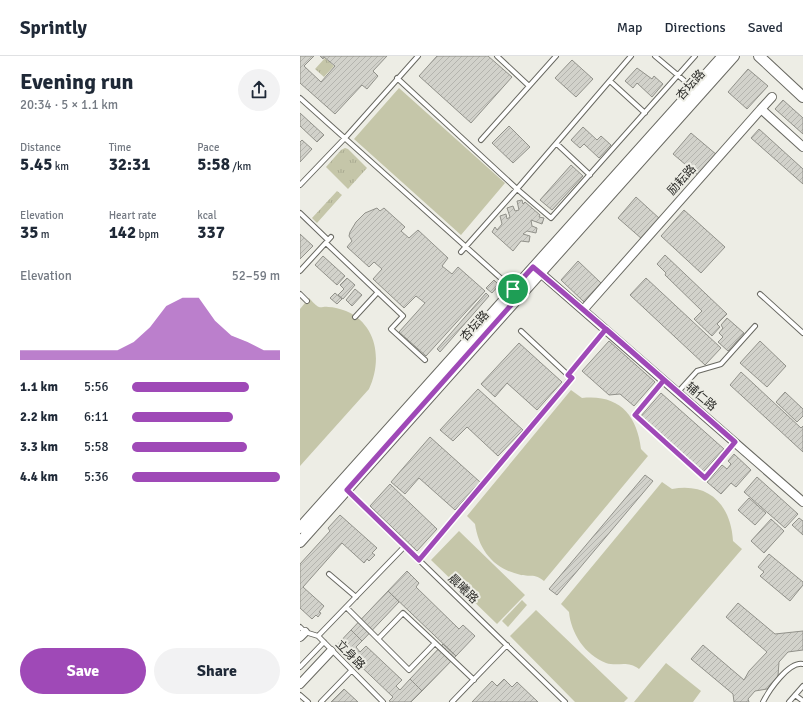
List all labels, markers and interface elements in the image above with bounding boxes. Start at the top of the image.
text: Sprintly [20,16,87,40]
text: Map [617,19,643,36]
text: Directions [665,19,726,36]
text: Saved [748,19,783,36]
street label: 杏坛路 [673,67,709,103]
text: Evening run [20,68,134,95]
button: share [238,69,280,111]
text: 20:34 · 5 × 1.1 km [20,97,118,113]
text: Distance [20,141,61,154]
text: Time [109,141,131,154]
text: Pace [197,141,220,154]
text: 5.45 [20,154,52,175]
text: 32:31 [109,154,150,175]
text: 5:58 [197,154,230,175]
text: km [52,160,69,173]
text: /km [230,160,251,173]
street label: 励耘路 [664,162,700,198]
text: Elevation [20,209,64,222]
text: Heart rate [109,209,156,222]
text: kcal [197,209,217,222]
text: 35 [20,222,38,243]
text: 142 [109,222,136,243]
text: 337 [197,222,225,243]
text: m [38,228,50,241]
text: bpm [136,228,159,241]
text: Elevation [20,268,72,284]
text: 52–59 m [232,268,280,284]
pin [496,272,530,306]
icon: arrive [502,278,524,300]
street label: 杏坛路 [457,308,493,344]
text: 1.1 km [20,379,58,395]
text: 5:56 [84,379,109,395]
street label: 辅仁路 [682,380,720,414]
text: 2.2 km [20,409,58,425]
text: 6:11 [84,409,109,425]
text: 3.3 km [20,439,58,455]
text: 5:58 [84,439,109,455]
text: 4.4 km [20,469,58,485]
text: 5:36 [84,469,109,485]
street label: 晨曦路 [445,571,481,607]
street label: 立身路 [332,637,368,673]
button: Save [20,648,146,694]
button: Share [154,648,280,694]

